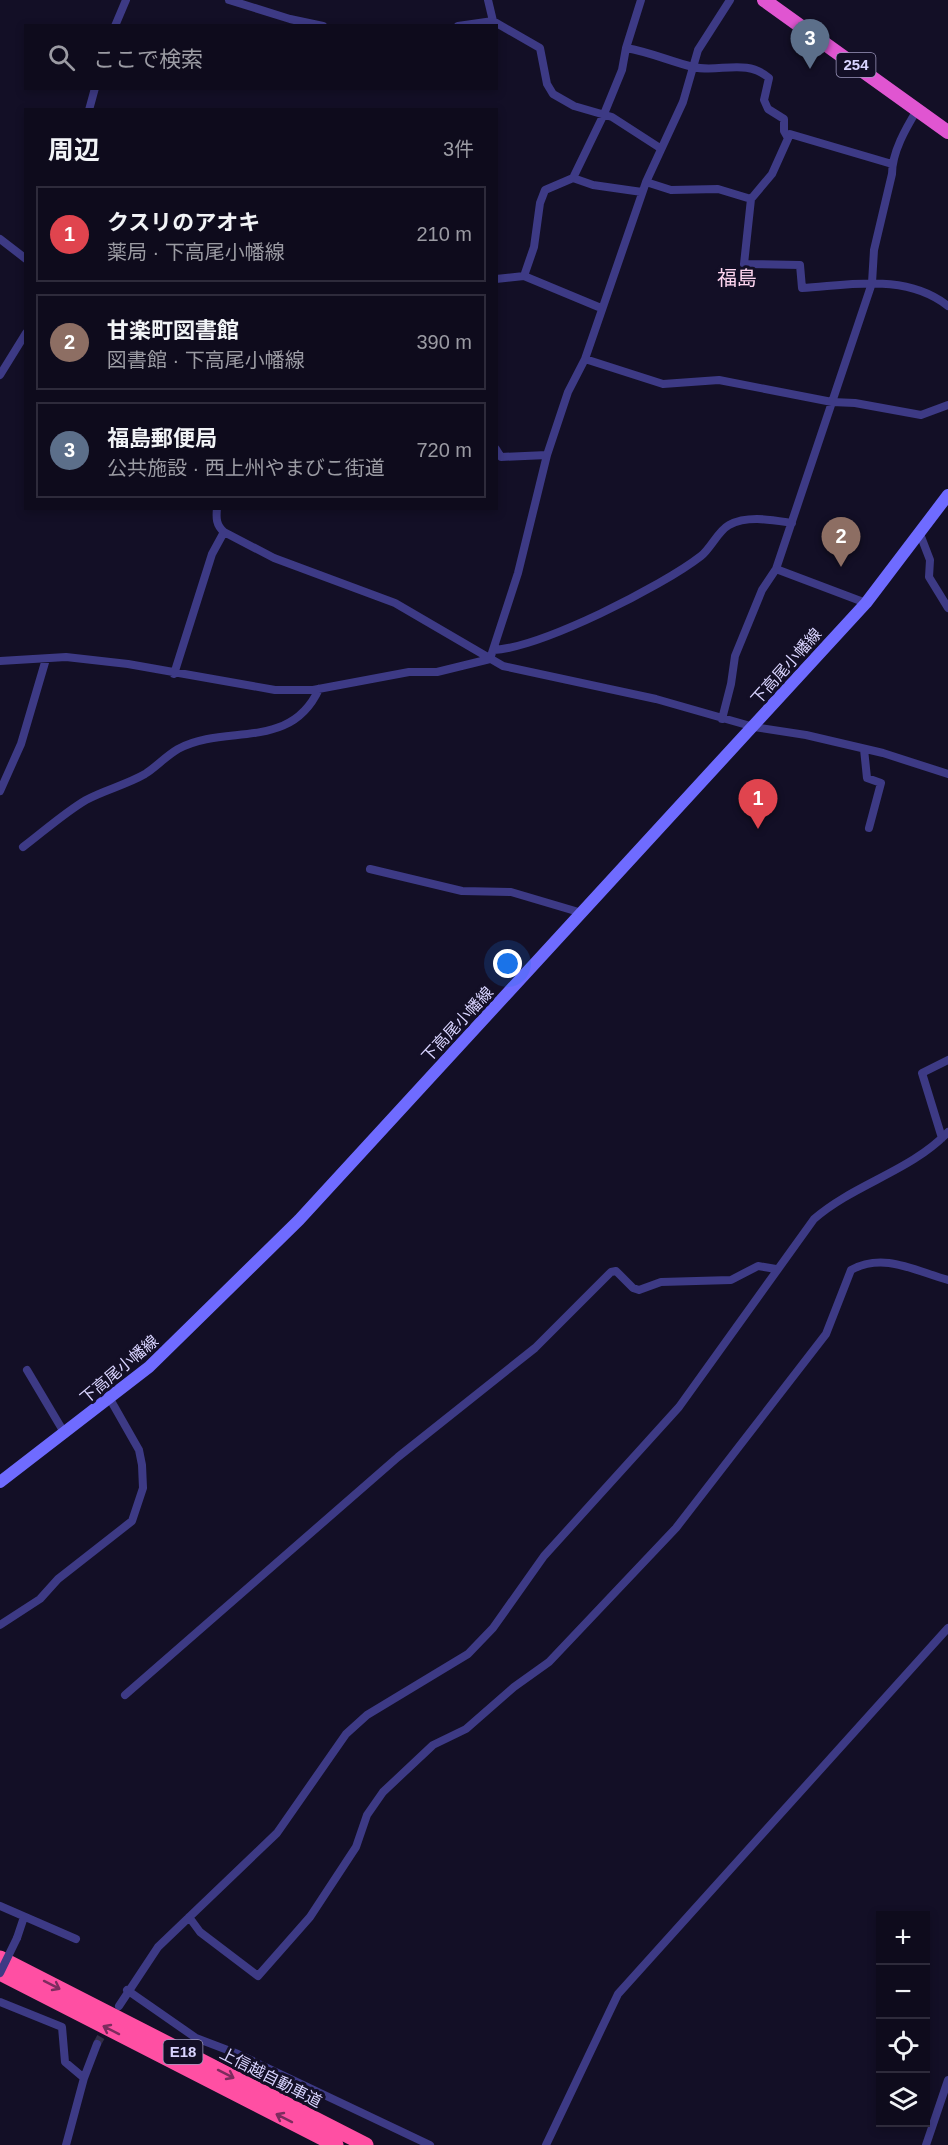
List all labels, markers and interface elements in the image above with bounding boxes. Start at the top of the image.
pin: 3 [790,20,830,69]
search box [24,24,498,90]
icon: search [45,41,78,74]
text: ここで検索 [93,47,203,72]
road number: 254 [836,53,876,77]
text: 周辺 [48,135,100,165]
text: 3件 [443,138,474,160]
text: クスリのアオキ [107,210,260,235]
text: 1 [64,223,75,245]
text: 210 m [416,223,472,245]
text: 薬局 · 下高尾小幡線 [107,241,285,263]
district label: 福島 [717,267,757,289]
text: 甘楽町図書館 [107,318,239,343]
text: 2 [64,331,75,353]
text: 390 m [416,331,472,353]
text: 図書館 · 下高尾小幡線 [107,349,305,371]
text: 福島郵便局 [107,426,217,451]
text: 3 [64,439,75,461]
text: 720 m [416,439,472,461]
text: 公共施設 · 西上州やまびこ街道 [107,457,385,479]
pin: 2 [822,518,860,567]
street label: 下高尾小幡線 [748,625,825,708]
pin: 1 [738,780,777,829]
your location [493,949,522,978]
street label: 下高尾小幡線 [418,983,496,1065]
street label: 下高尾小幡線 [77,1332,162,1407]
map controls [876,1911,930,2127]
button: + [876,1911,930,1965]
button: − [876,1965,930,2019]
one-way arrow [42,1980,60,1991]
button: locate [876,2019,930,2073]
one-way arrow [102,2024,120,2035]
road number: E18 [164,2040,202,2064]
street label: 上信越自動車道 [217,2044,325,2110]
one-way arrow [216,2068,234,2080]
button: layers [876,2073,930,2127]
one-way arrow [276,2112,294,2124]

